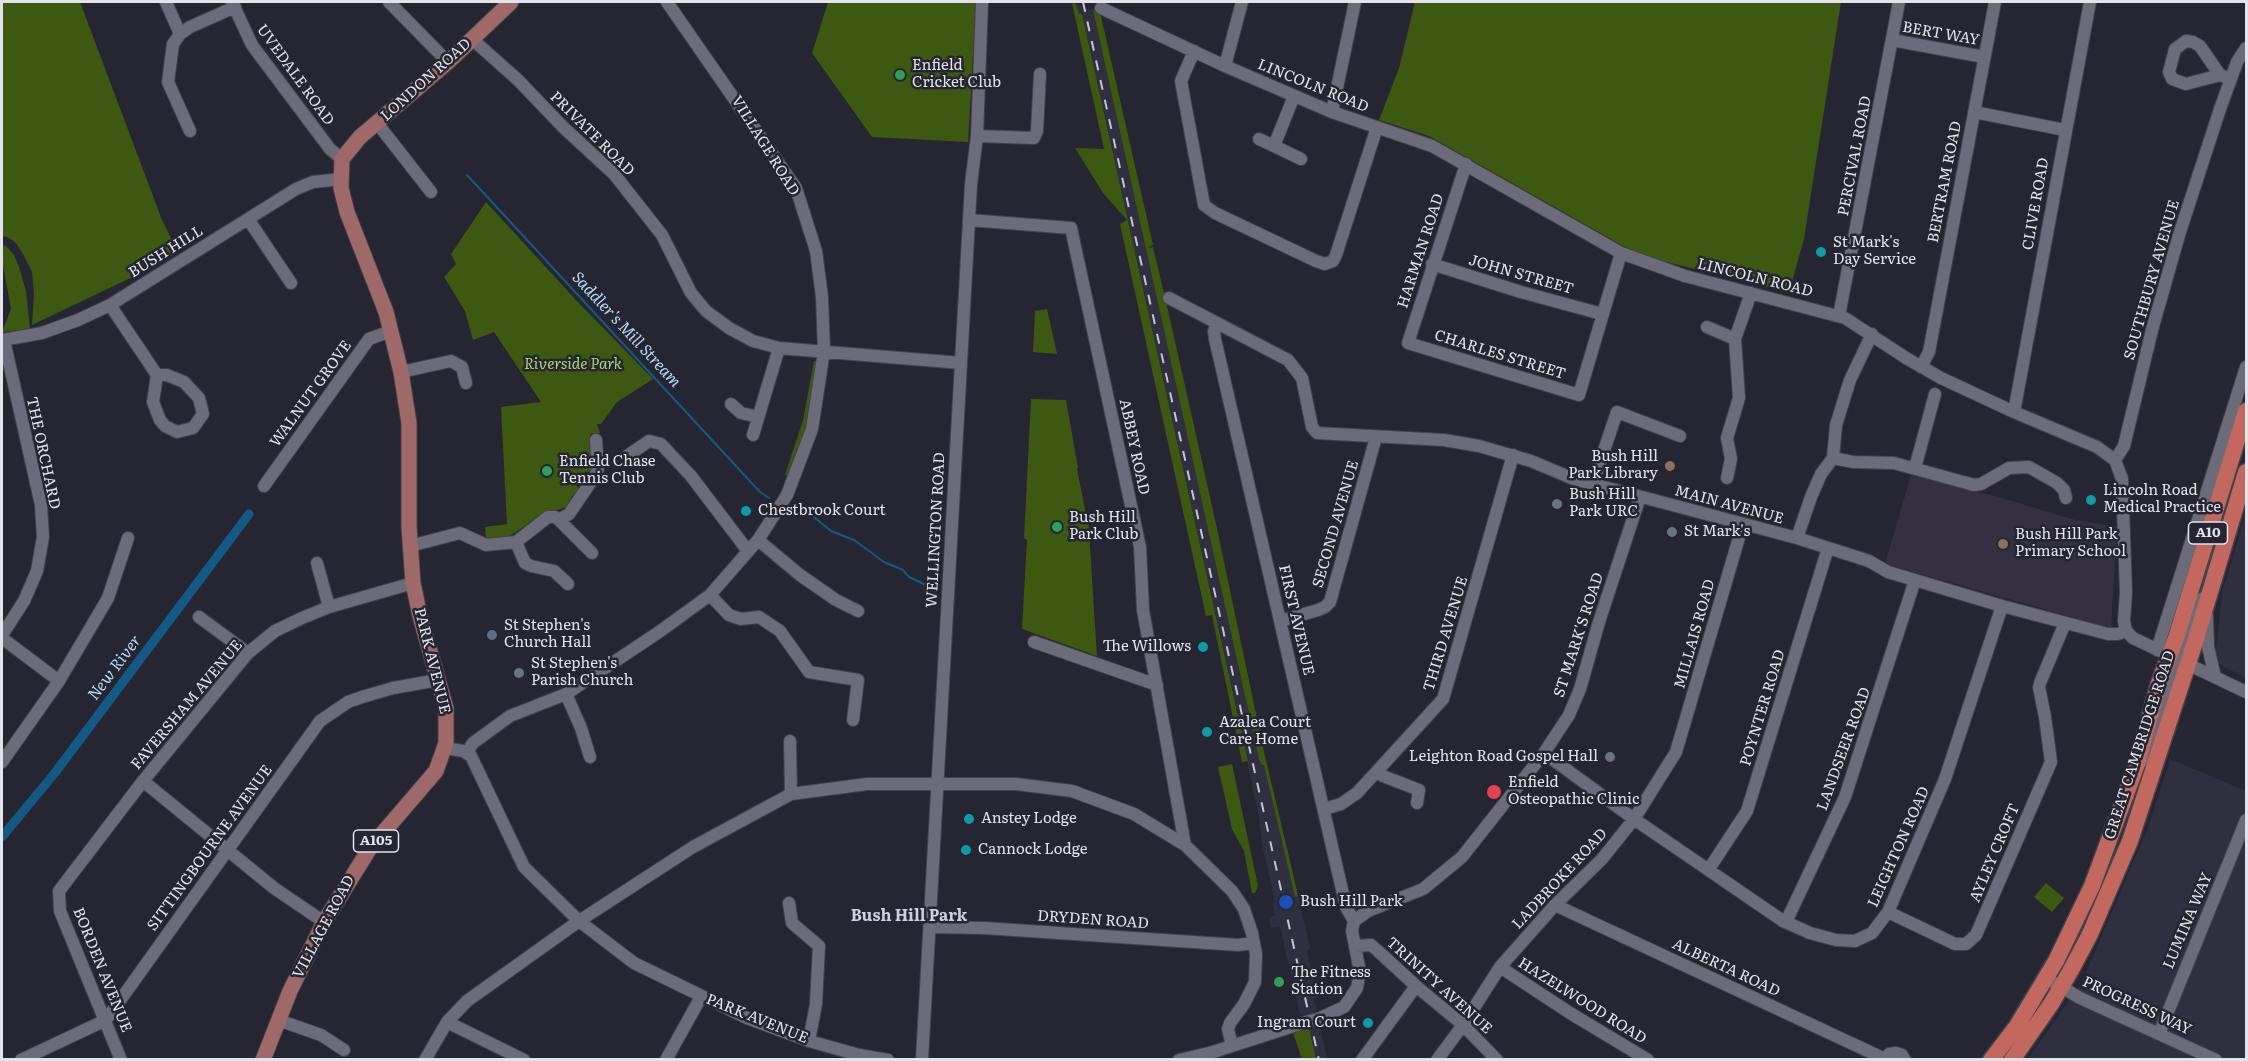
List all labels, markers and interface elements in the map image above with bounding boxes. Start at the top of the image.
street label: BERT WAY [1901,18,1981,50]
street label: UVEDALE ROAD [252,21,338,129]
street label: LONDON ROAD [377,35,475,125]
street label: LINCOLN ROAD [1255,55,1371,117]
place label: Enfield Cricket Club [912,57,1001,92]
marker: Enfield Cricket Club [893,68,907,82]
street label: PRIVATE ROAD [546,88,638,180]
street label: VILLAGE ROAD [727,93,803,199]
street label: PERCIVAL ROAD [1835,94,1875,218]
street label: BERTRAM ROAD [1924,120,1966,244]
street label: CLIVE ROAD [2019,156,2053,252]
street label: HARMAN ROAD [1394,191,1448,311]
street label: SOUTHBURY AVENUE [2121,198,2183,362]
street label: BUSH HILL [126,222,206,282]
place label: St Mark's Day Service [1833,234,1916,269]
marker: St Mark's Day Service [1814,245,1828,259]
street label: JOHN STREET [1467,251,1575,299]
street label: LINCOLN ROAD [1695,255,1815,301]
water label: Saddler's Mill Stream [568,268,684,392]
street label: CHARLES STREET [1432,326,1568,384]
street label: WALNUT GROVE [266,337,356,451]
park label: Riverside Park [524,356,622,374]
street label: THE ORCHARD [22,395,64,511]
street label: ABBEY ROAD [1115,398,1153,496]
place label: Bush Hill Park Library [1568,448,1658,483]
street label: WELLINGTON ROAD [923,452,949,608]
place label: Enfield Chase Tennis Club [559,453,655,488]
street label: SECOND AVENUE [1309,458,1363,590]
marker: Bush Hill Park Library [1663,459,1677,473]
marker: Enfield Chase Tennis Club [540,464,554,478]
street label: MAIN AVENUE [1673,482,1785,528]
place label: Lincoln Road Medical Practice [2103,482,2221,517]
place label: Bush Hill Park URC [1569,486,1638,521]
marker: Lincoln Road Medical Practice [2084,493,2098,507]
marker: Bush Hill Park URC [1550,497,1564,511]
place label: Chestbrook Court [758,502,886,520]
marker: Chestbrook Court [739,504,753,518]
place label: Bush Hill Park Club [1069,509,1138,544]
marker: Bush Hill Park Club [1050,520,1064,534]
road number: A10 [2188,522,2228,544]
place label: St Mark's [1684,523,1750,541]
marker: St Mark's [1665,525,1679,539]
place label: Bush Hill Park Primary School [2015,526,2126,561]
marker: Bush Hill Park Primary School [1996,537,2010,551]
street label: FIRST AVENUE [1275,563,1317,677]
street label: ST MARK'S ROAD [1550,570,1608,700]
street label: THIRD AVENUE [1420,574,1472,694]
street label: MILLAIS ROAD [1671,577,1719,691]
street label: PARK AVENUE [410,606,454,716]
place label: St Stephen's Church Hall [504,617,591,652]
marker: St Stephen's Church Hall [485,628,499,642]
water label: New River [84,632,146,704]
street label: FAVERSHAM AVENUE [128,637,246,773]
place label: The Willows [1103,638,1191,656]
marker: The Willows [1196,640,1210,654]
street label: POYNTER ROAD [1737,648,1789,768]
street label: GREAT CAMBRIDGE ROAD [2101,648,2179,842]
place label: St Stephen's Parish Church [531,655,633,690]
marker: St Stephen's Parish Church [512,666,526,680]
street label: LANDSEER ROAD [1813,685,1875,813]
place label: Azalea Court Care Home [1219,714,1311,749]
marker: Azalea Court Care Home [1200,725,1214,739]
place label: Leighton Road Gospel Hall [1409,748,1598,766]
marker: Leighton Road Gospel Hall [1603,750,1617,764]
street label: SITTINGBOURNE AVENUE [144,762,276,934]
place label: Enfield Osteopathic Clinic [1508,774,1640,809]
marker: Enfield Osteopathic Clinic [1485,783,1503,801]
street label: LEIGHTON ROAD [1864,784,1934,910]
street label: AYLEY CROFT [1966,801,2024,905]
place label: Anstey Lodge [981,810,1077,828]
marker: Anstey Lodge [962,812,976,826]
street label: LADBROKE ROAD [1509,825,1611,933]
road number: A105 [354,830,398,852]
place label: Cannock Lodge [978,841,1088,859]
marker: Cannock Lodge [959,843,973,857]
street label: LUMINA WAY [2160,870,2216,972]
street label: VILLAGE ROAD [289,872,359,982]
marker: Bush Hill Park [1277,893,1295,911]
place label: Bush Hill Park [1300,893,1403,911]
street label: BORDEN AVENUE [69,905,135,1035]
district label: Bush Hill Park [851,906,967,926]
street label: DRYDEN ROAD [1037,907,1149,933]
street label: TRINITY AVENUE [1383,934,1495,1038]
street label: ALBERTA ROAD [1669,935,1783,1001]
street label: HAZELWOOD ROAD [1514,954,1650,1048]
place label: The Fitness Station [1291,964,1371,999]
street label: PROGRESS WAY [2080,973,2194,1039]
marker: The Fitness Station [1272,975,1286,989]
street label: PARK AVENUE [703,990,811,1048]
place label: Ingram Court [1257,1014,1356,1032]
marker: Ingram Court [1361,1016,1375,1030]

